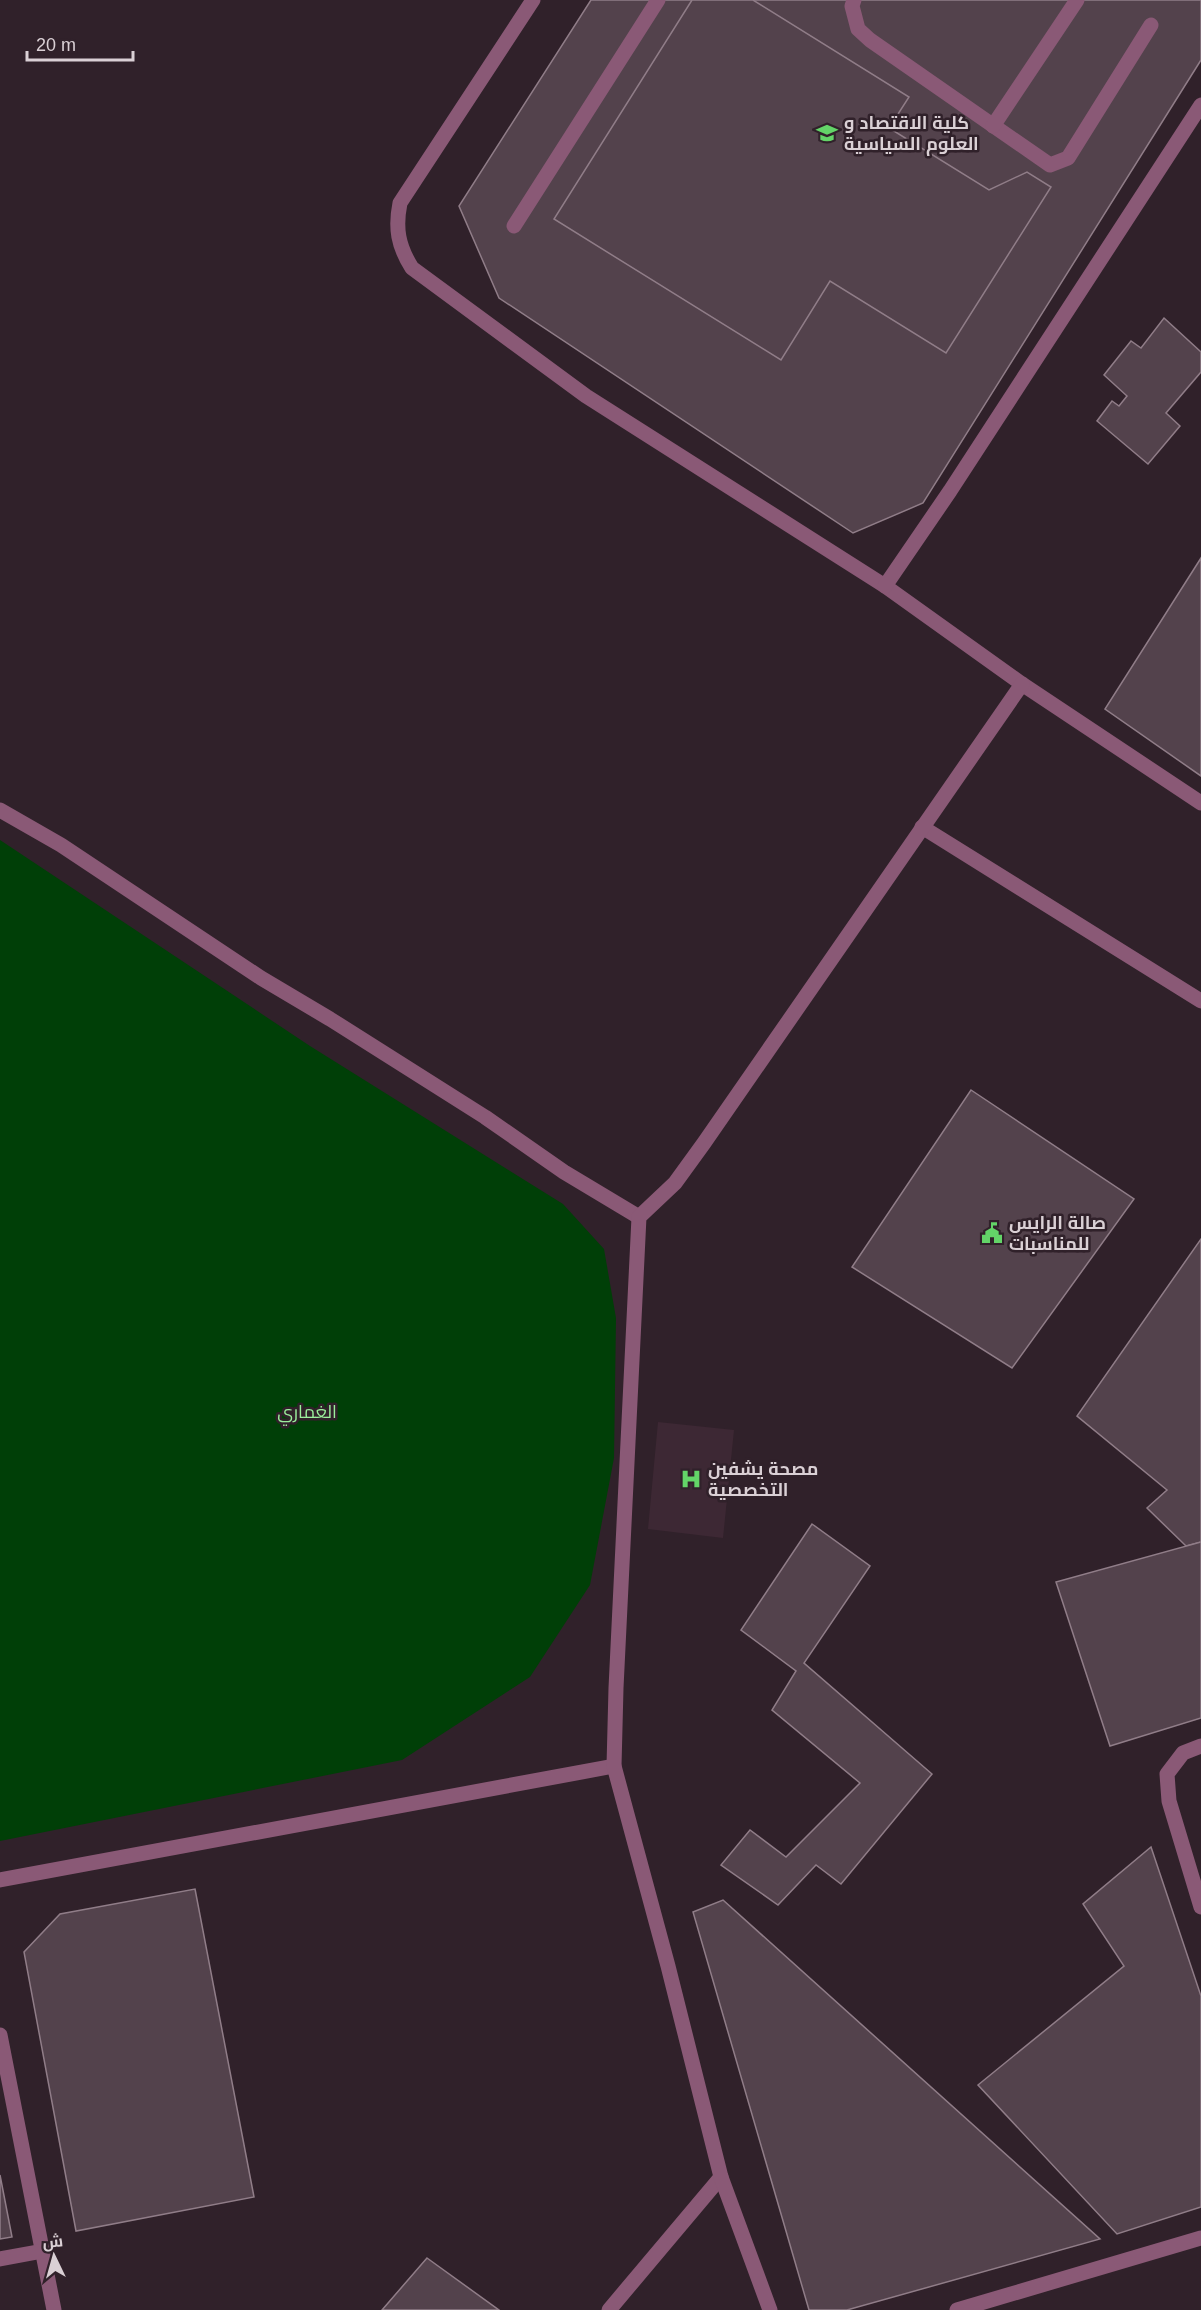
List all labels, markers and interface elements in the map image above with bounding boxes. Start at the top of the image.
scale bar [27,24,134,62]
text: 20 m [36,35,76,55]
place label: كلية الاقتصاد و العلوم السياسية [844,113,979,156]
school or university icon: كلية الاقتصاد و العلوم السياسية [815,121,839,145]
place label: صالة الرايس للمناسبات [1009,1213,1106,1254]
public building icon: صالة الرايس للمناسبات [980,1221,1004,1245]
park label: الغماري [277,1402,337,1426]
place label: مصحة يشفين التخصصية [708,1459,818,1500]
hospital icon: مصحة يشفين التخصصية [679,1467,703,1491]
north arrow [24,2226,84,2286]
text: ش [42,2232,64,2252]

